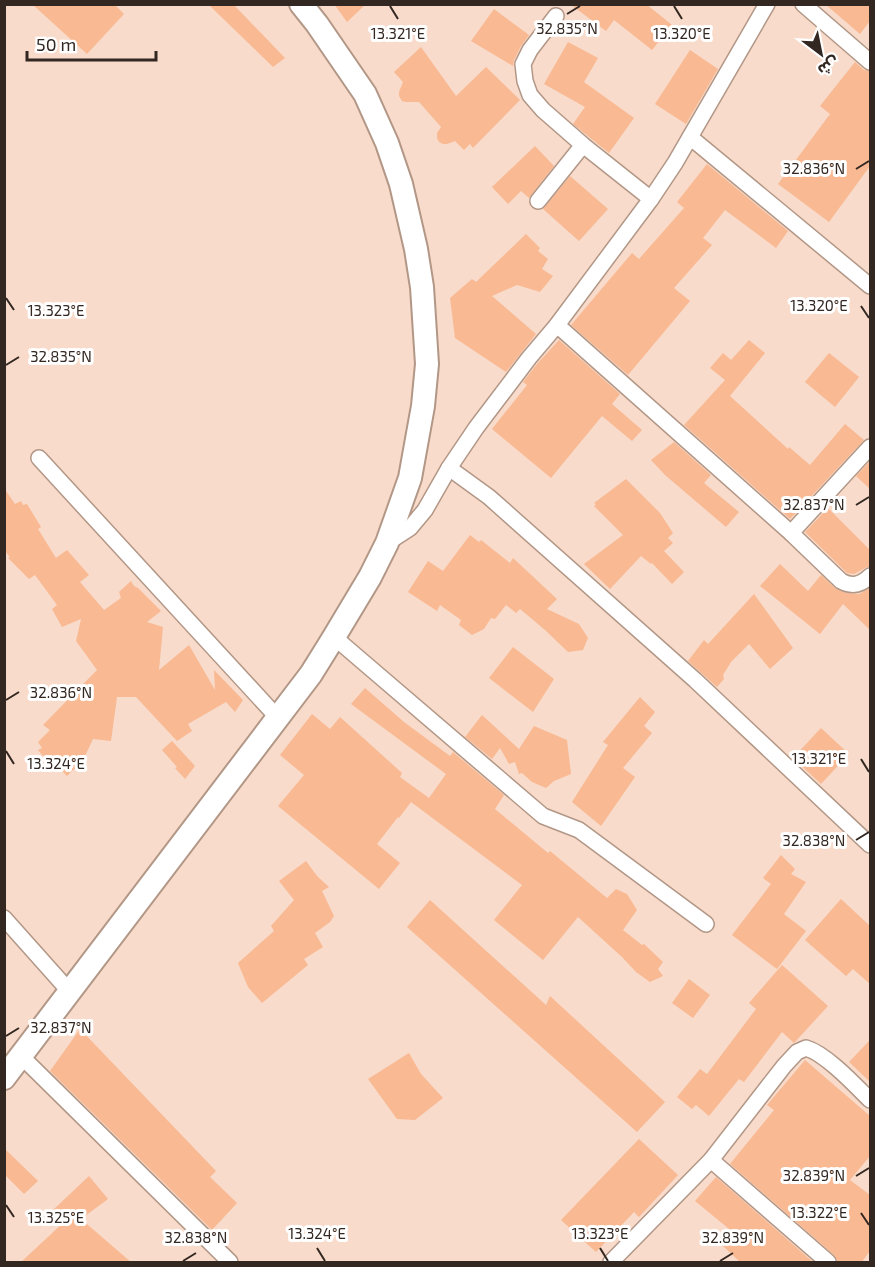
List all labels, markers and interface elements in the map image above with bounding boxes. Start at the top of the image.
text: 32.835°N [536,19,598,37]
scale bar [27,24,156,62]
text: 13.321°E [371,24,425,42]
text: 13.320°E [653,24,711,42]
north arrow [791,24,851,84]
text: 50 m [36,33,76,55]
text: ش [814,52,844,81]
text: 32.836°N [783,159,845,177]
text: 13.320°E [790,296,848,314]
text: 13.323°E [28,301,84,319]
text: 32.835°N [30,347,92,365]
text: 32.837°N [783,495,845,513]
text: 32.836°N [30,683,92,701]
text: 13.321°E [792,749,846,767]
text: 13.324°E [27,754,85,772]
text: 32.838°N [783,831,845,849]
text: 32.837°N [30,1018,92,1036]
text: 32.839°N [783,1166,845,1184]
text: 13.322°E [791,1203,847,1221]
text: 13.325°E [28,1208,84,1226]
text: 13.324°E [288,1224,346,1242]
text: 13.323°E [572,1224,628,1242]
text: 32.838°N [165,1228,227,1246]
text: 32.839°N [702,1228,764,1246]

